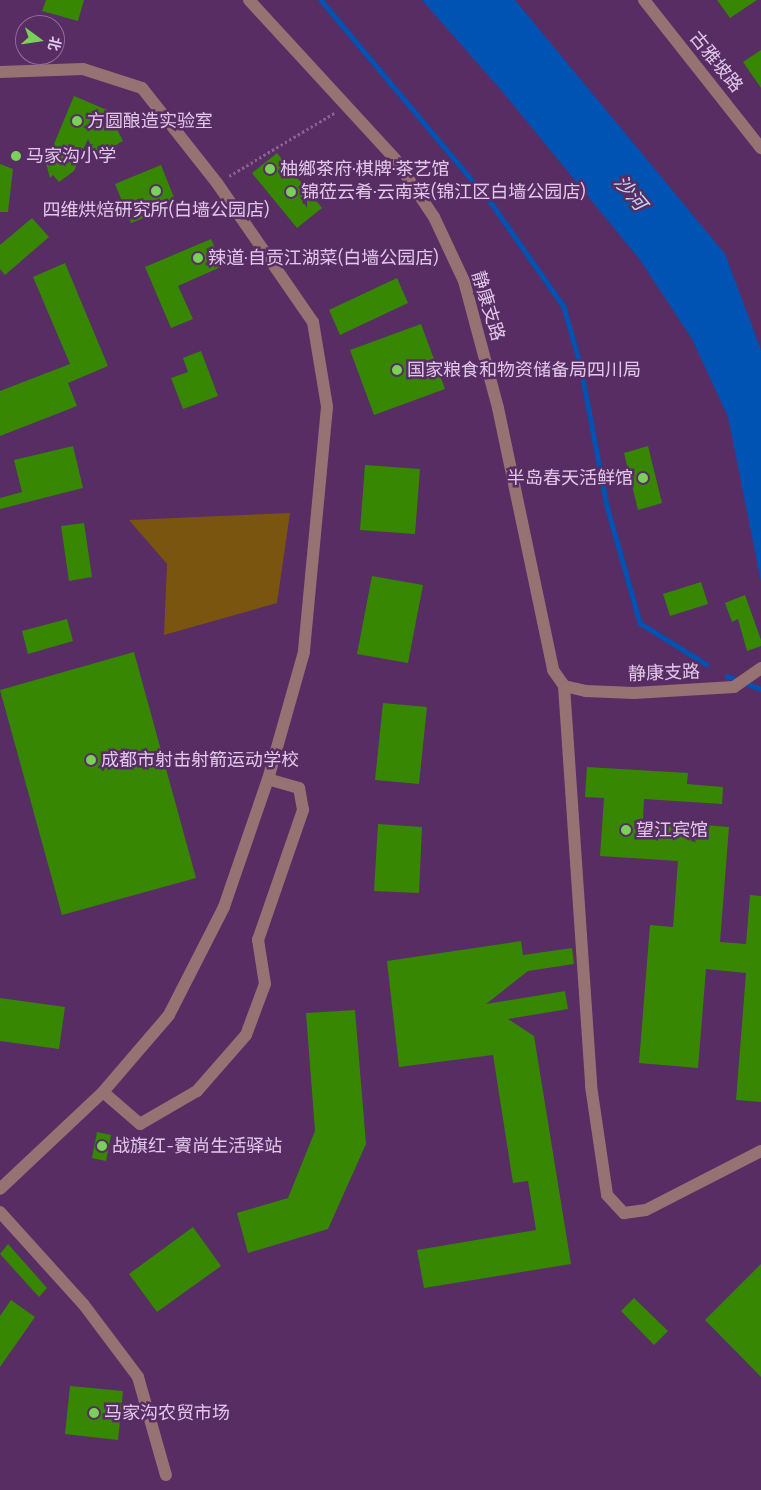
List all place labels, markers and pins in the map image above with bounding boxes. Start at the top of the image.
place label: 方圆酿造实验室 [87,110,213,132]
marker: 方圆酿造实验室 [71,115,83,127]
place label: 马家沟小学 [26,145,116,167]
marker: 马家沟小学 [10,150,22,162]
place label: 柚鄉茶府·棋牌·茶艺馆 [280,158,450,180]
marker: 柚鄉茶府·棋牌·茶艺馆 [264,163,276,175]
place label: 锦莅云肴·云南菜(锦江区白墙公园店) [301,181,586,203]
marker: 四维烘焙研究所(白墙公园店) [150,185,162,197]
marker: 锦莅云肴·云南菜(锦江区白墙公园店) [285,186,297,198]
place label: 四维烘焙研究所(白墙公园店) [42,199,270,221]
place label: 辣道·自贡江湖菜(白墙公园店) [208,247,439,269]
marker: 辣道·自贡江湖菜(白墙公园店) [192,252,204,264]
place label: 国家粮食和物资储备局四川局 [407,359,641,381]
marker: 国家粮食和物资储备局四川局 [391,364,403,376]
place label: 半岛春天活鲜馆 [507,467,633,489]
marker: 半岛春天活鲜馆 [637,472,649,484]
place label: 成都市射击射箭运动学校 [101,749,299,771]
marker: 成都市射击射箭运动学校 [85,754,97,766]
place label: 望江宾馆 [636,819,708,841]
marker: 望江宾馆 [620,824,632,836]
place label: 战旗红-賨尚生活驿站 [112,1135,282,1157]
marker: 战旗红-賨尚生活驿站 [96,1140,108,1152]
place label: 马家沟农贸市场 [104,1402,230,1424]
marker: 马家沟农贸市场 [88,1407,100,1419]

